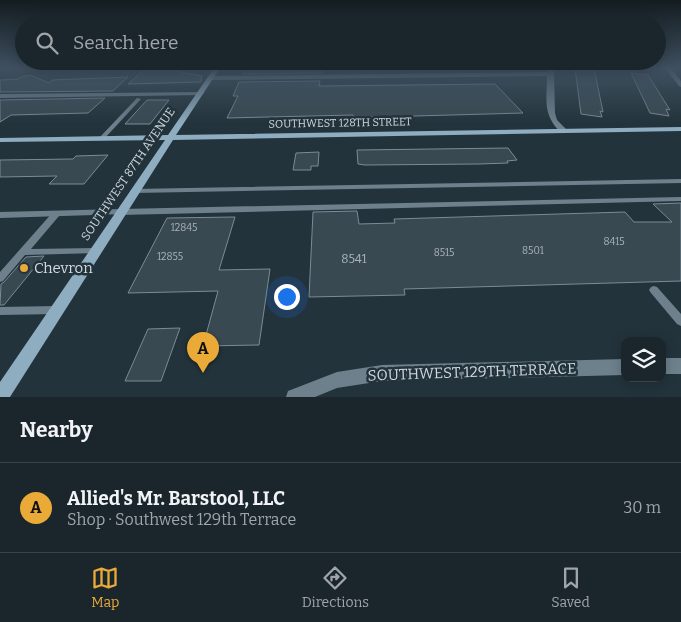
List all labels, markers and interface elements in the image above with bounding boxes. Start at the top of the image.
search box [15,15,666,70]
icon: search [33,29,61,57]
text: Search here [73,31,178,54]
street label: SOUTHWEST 87TH AVENUE [78,105,178,243]
street label: SOUTHWEST 128TH STREET [268,115,412,131]
house number: 12845 [171,222,197,234]
house number: 8415 [603,236,625,248]
house number: 8501 [522,245,544,257]
house number: 8515 [434,247,454,259]
house number: 12855 [157,251,183,263]
house number: 8541 [341,252,367,266]
place label: Chevron [34,259,93,277]
marker: Chevron [18,262,30,274]
your location [274,284,300,310]
pin: A [187,332,219,373]
map controls [621,337,666,382]
button: layers [621,337,666,382]
street label: SOUTHWEST 129TH TERRACE [367,359,577,385]
text: Nearby [20,417,93,443]
text: Allied's Mr. Barstool, LLC [67,487,285,510]
text: A [30,498,42,517]
text: 30 m [623,498,661,517]
text: Shop · Southwest 129th Terrace [67,510,296,529]
tab: Map [91,564,119,611]
tab: Directions [302,564,369,611]
tab: Saved [551,564,590,611]

